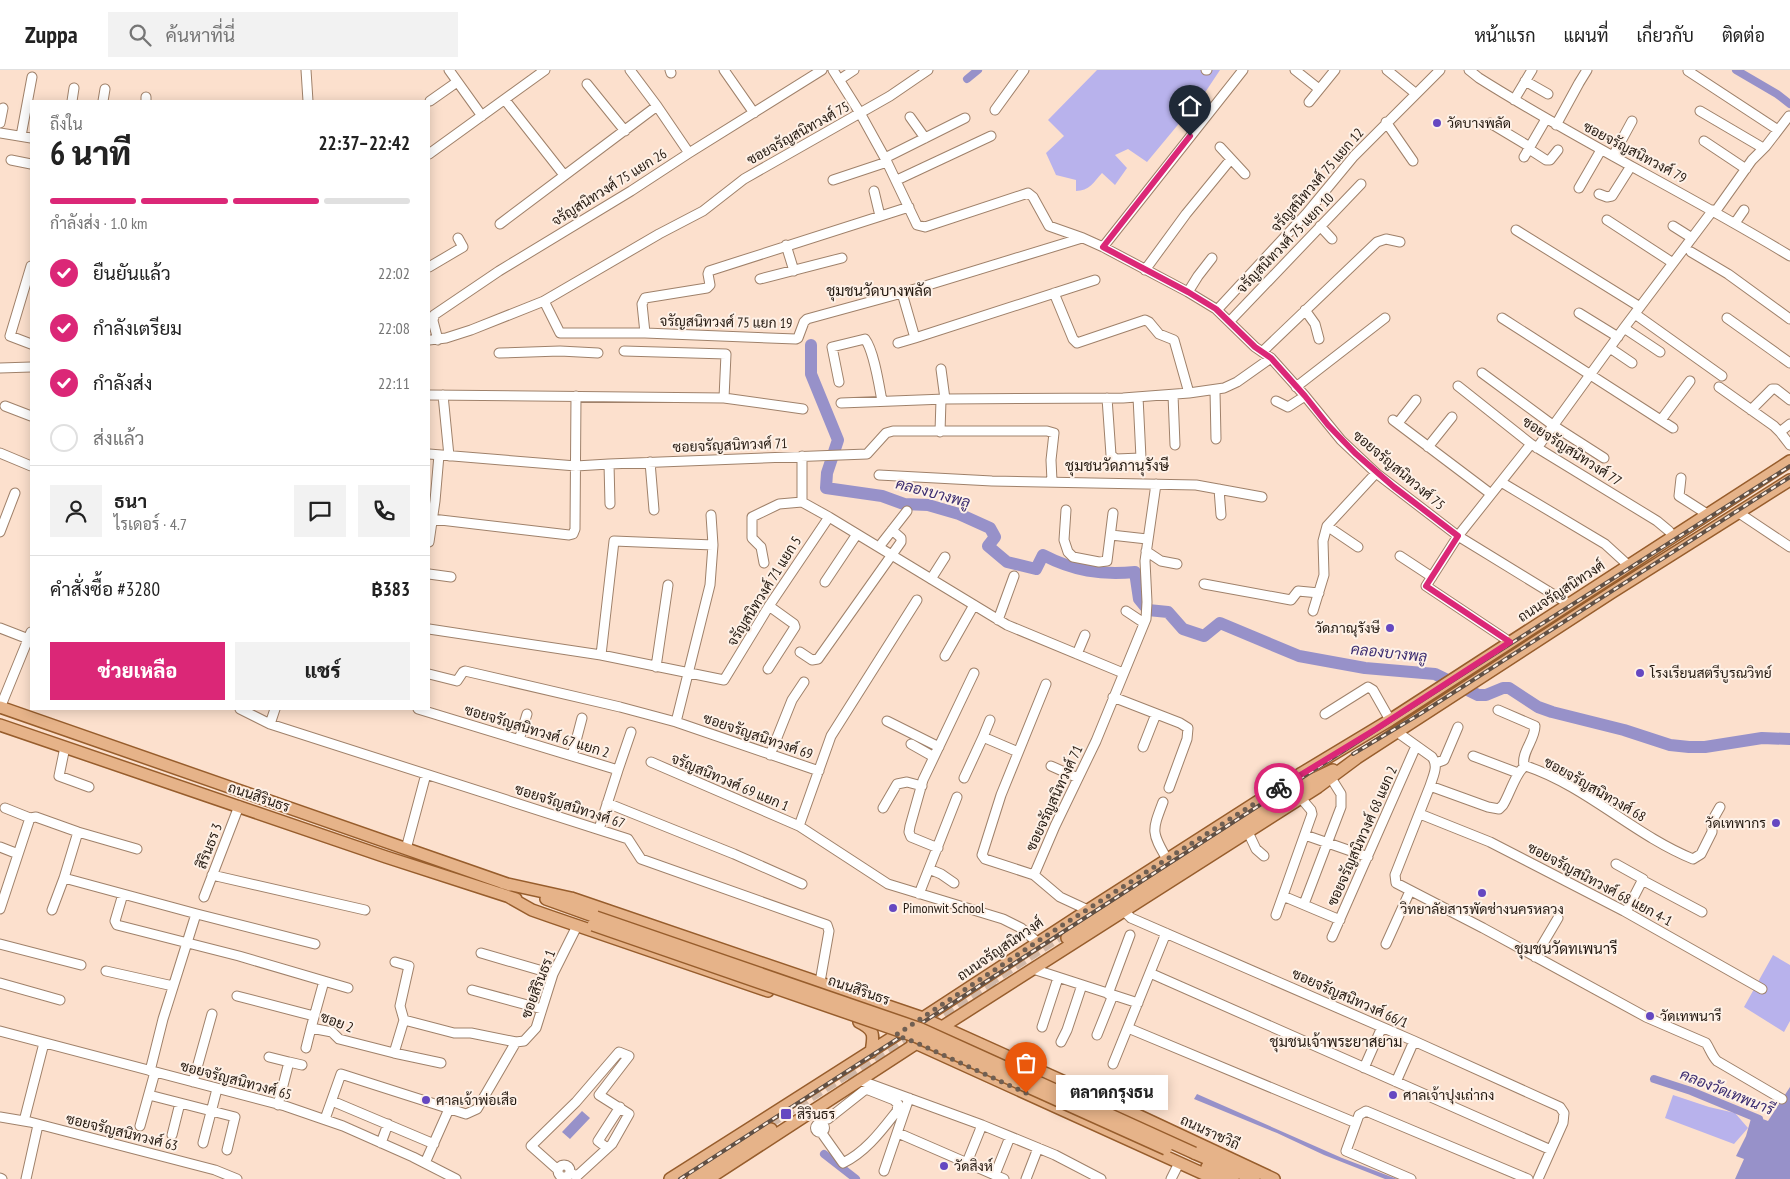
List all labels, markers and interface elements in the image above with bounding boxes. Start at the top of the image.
search box [108,12,458,57]
text: Zuppa [25,19,78,50]
icon: search [126,21,154,49]
text: ค้นหาที่นี่ [166,23,235,47]
text: หน้าแรก [1474,24,1536,47]
text: แผนที่ [1564,24,1608,47]
text: เกี่ยวกับ [1636,24,1694,47]
text: ติดต่อ [1722,24,1765,47]
pin [1169,85,1211,136]
icon: home [1176,92,1204,120]
street label: ซอยจรัญสนิทวงศ์ 75 [743,97,853,169]
text: ถึงใน [50,114,83,134]
place label: วัดบางพลัด [1447,114,1511,132]
marker: วัดบางพลัด [1431,117,1443,129]
street label: ซอยจรัญสนิทวงศ์ 79 [1580,117,1690,187]
street label: จรัญสนิทวงศ์ 75 แยก 12 [1267,124,1367,236]
text: 22:37–22:42 [318,131,410,155]
text: 6 นาที [50,132,131,174]
street label: จรัญสนิทวงศ์ 75 แยก 26 [548,144,670,230]
street label: จรัญสนิทวงศ์ 75 แยก 10 [1232,189,1338,297]
text: กำลังส่ง · 1.0 km [50,213,148,233]
icon: check [50,259,78,287]
text: ยืนยันแล้ว [93,261,171,285]
text: 22:02 [378,263,410,283]
district label: ชุมชนวัดบางพลัด [826,281,932,302]
street label: จรัญสนิทวงศ์ 75 แยก 19 [660,312,792,332]
icon: check [50,314,78,342]
text: กำลังเตรียม [93,316,182,340]
text: 22:08 [378,318,410,338]
icon: check [50,369,78,397]
text: กำลังส่ง [93,371,152,395]
text: 22:11 [378,373,410,393]
street label: ซอยจรัญสนิทวงศ์ 77 [1519,412,1625,490]
text: ส่งแล้ว [93,426,144,450]
street label: ซอยจรัญสนิทวงศ์ 75 [1349,426,1449,514]
street label: ซอยจรัญสนิทวงศ์ 71 [672,434,788,456]
district label: ชุมชนวัดภานุรังษี [1065,456,1170,477]
water label: คลองบางพลู [893,473,973,513]
button: person [50,485,102,537]
button: chat [294,485,346,537]
button: phone [358,485,410,537]
text: ธนา [114,489,147,513]
text: ไรเดอร์ · 4.7 [114,514,187,534]
street label: จรัญสนิทวงศ์ 71 แยก 5 [723,533,805,649]
street label: ถนนจรัญสนิทวงศ์ [1514,556,1608,626]
text: คำสั่งซื้อ #3280 [50,577,160,601]
text: ฿383 [371,577,410,601]
place label: วัดภาณุรังษี [1315,619,1381,638]
marker: วัดภาณุรังษี [1384,622,1396,634]
water label: คลองบางพลู [1350,639,1428,667]
button: ช่วยเหลือ [50,642,225,700]
button: แชร์ [235,642,410,700]
place label: โรงเรียนสตรีบูรณวิทย์ [1649,664,1772,683]
marker: โรงเรียนสตรีบูรณวิทย์ [1634,667,1646,679]
street label: ซอยจรัญสนิทวงศ์ 67 แยก 2 [462,700,612,762]
street label: ซอยจรัญสนิทวงศ์ 69 [701,709,815,763]
street label: ซอยจรัญสนิทวงศ์ 71 [1022,742,1086,854]
street label: จรัญสนิทวงศ์ 69 แยก 1 [668,749,792,815]
street label: ซอยจรัญสนิทวงศ์ 68 [1541,753,1649,825]
courier [1254,763,1304,813]
street label: ซอยจรัญสนิทวงศ์ 68 แยก 2 [1323,763,1401,909]
icon: bike [1265,774,1293,802]
street label: ถนนสิรินธร [226,778,292,816]
street label: ซอยจรัญสนิทวงศ์ 67 [513,780,627,832]
place label: วัดเทพากร [1705,814,1766,832]
marker: วัดเทพากร [1770,817,1782,829]
street label: สิรินธร 3 [192,821,226,871]
street label: ซอยจรัญสนิทวงศ์ 68 แยก 4-1 [1524,838,1676,930]
marker: วิทยาลัยสารพัดช่างนครหลวง [1476,887,1488,899]
place label: Pimonwit School [903,899,985,917]
place label: วิทยาลัยสารพัดช่างนครหลวง [1399,900,1564,918]
marker: Pimonwit School [887,902,899,914]
street label: ถนนจรัญสนิทวงศ์ [953,913,1047,985]
district label: ชุมชนวัดทเพนารี [1515,939,1617,960]
street label: ซอยสิรินธร 1 [517,947,559,1021]
street label: ซอยจรัญสนิทวงศ์ 66/1 [1289,964,1411,1032]
street label: ถนนสิรินธร [826,971,892,1009]
street label: ซอย 2 [318,1007,356,1037]
place label: วัดเทพนารี [1660,1007,1722,1025]
marker: วัดเทพนารี [1644,1010,1656,1022]
district label: ชุมชนเจ้าพระยาสยาม [1270,1032,1402,1053]
pin [1005,1042,1047,1093]
icon: bag [1012,1049,1040,1077]
street label: ซอยจรัญสนิทวงศ์ 65 [178,1056,294,1104]
water label: คลองวัดเทพนารี [1678,1064,1778,1119]
callout: ตลาดกรุงธน [1056,1076,1168,1110]
text: ตลาดกรุงธน [1070,1082,1154,1102]
place label: ศาลเจ้าปุงเถ่ากง [1403,1086,1494,1105]
marker: ศาลเจ้าปุงเถ่ากง [1387,1089,1399,1101]
place label: ศาลเจ้าพ่อเสือ [436,1091,517,1109]
marker: ศาลเจ้าพ่อเสือ [420,1094,432,1106]
place label: สิรินธร [797,1105,835,1123]
marker: สิรินธร [779,1107,793,1121]
street label: ซอยจรัญสนิทวงศ์ 63 [64,1109,180,1155]
street label: ถนนราชวิถี [1177,1110,1243,1154]
place label: วัดสิงห์ [954,1157,993,1175]
marker: วัดสิงห์ [938,1160,950,1172]

